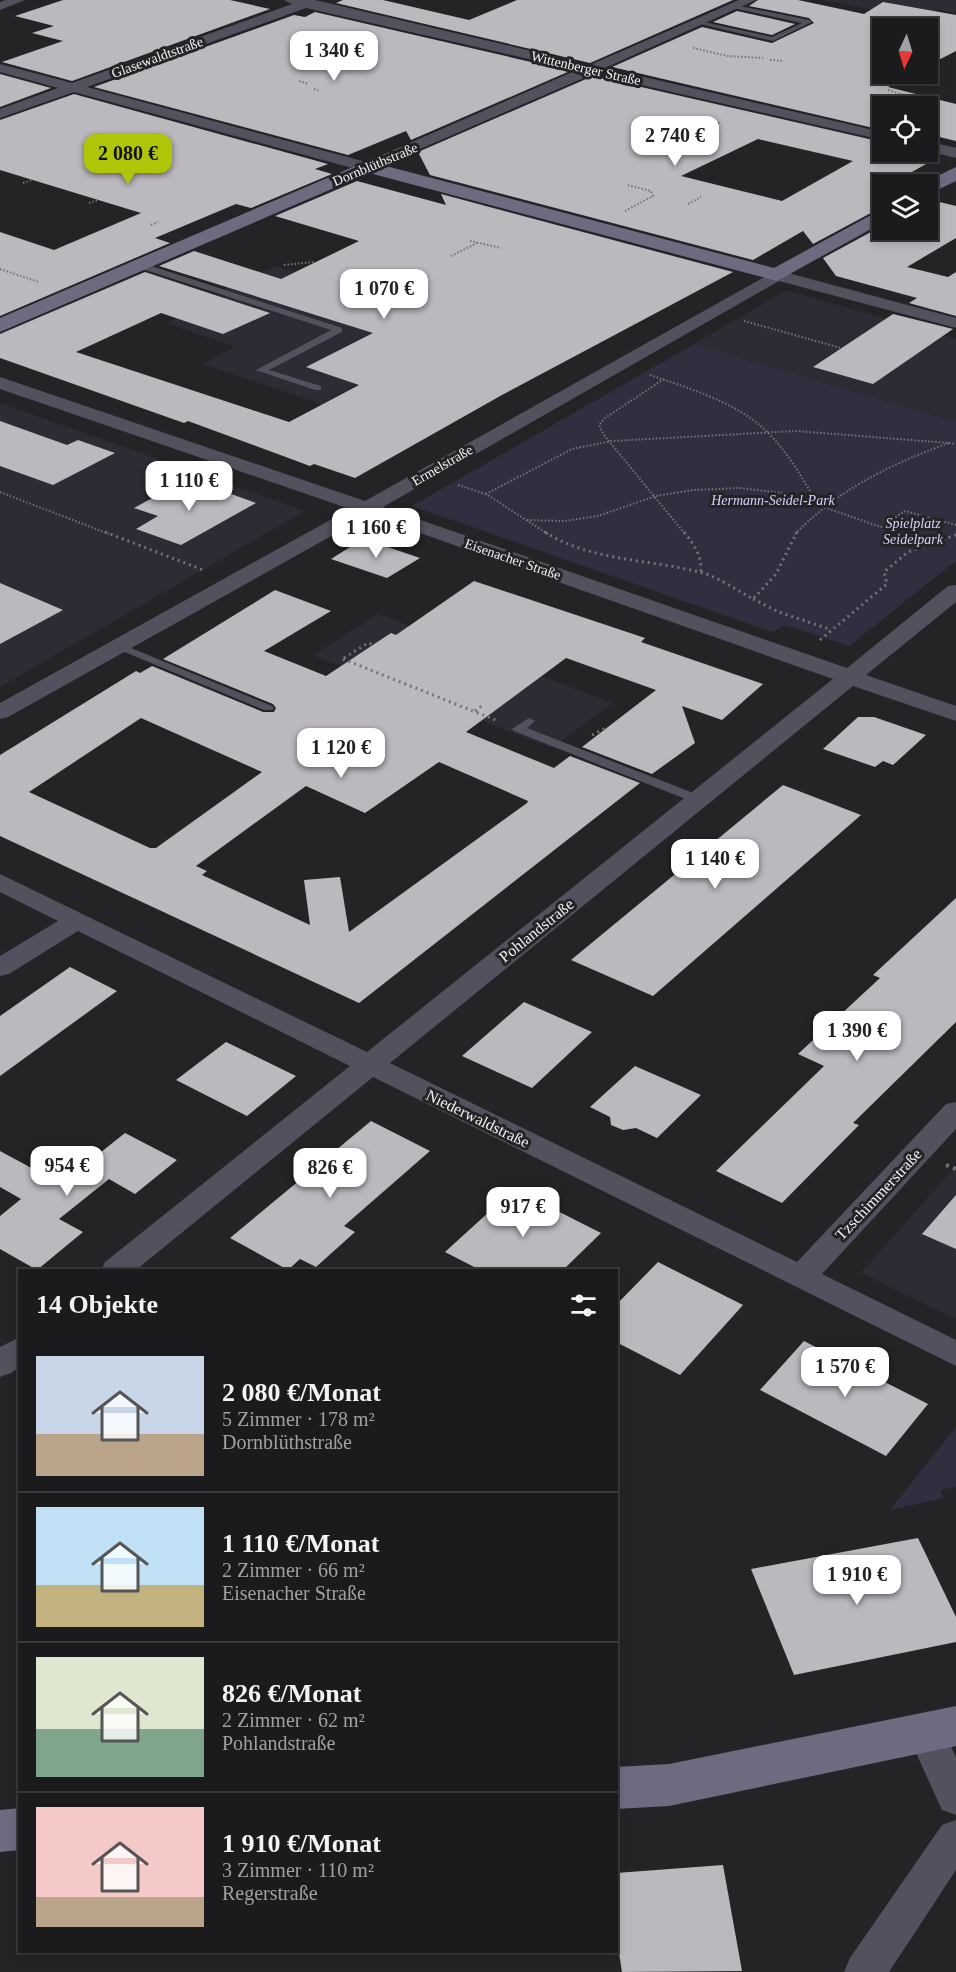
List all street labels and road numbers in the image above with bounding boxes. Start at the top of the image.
street label: Glasewaldtstraße [109,34,205,81]
street label: Wittenberger Straße [529,49,642,88]
street label: Dornblüthstraße [330,140,420,189]
street label: Ermelstraße [409,442,475,489]
street label: Eisenacher Straße [463,536,563,583]
street label: Pohlandstraße [496,895,577,966]
street label: Niederwaldstraße [423,1086,532,1151]
street label: Tzschimmerstraße [832,1145,925,1243]

